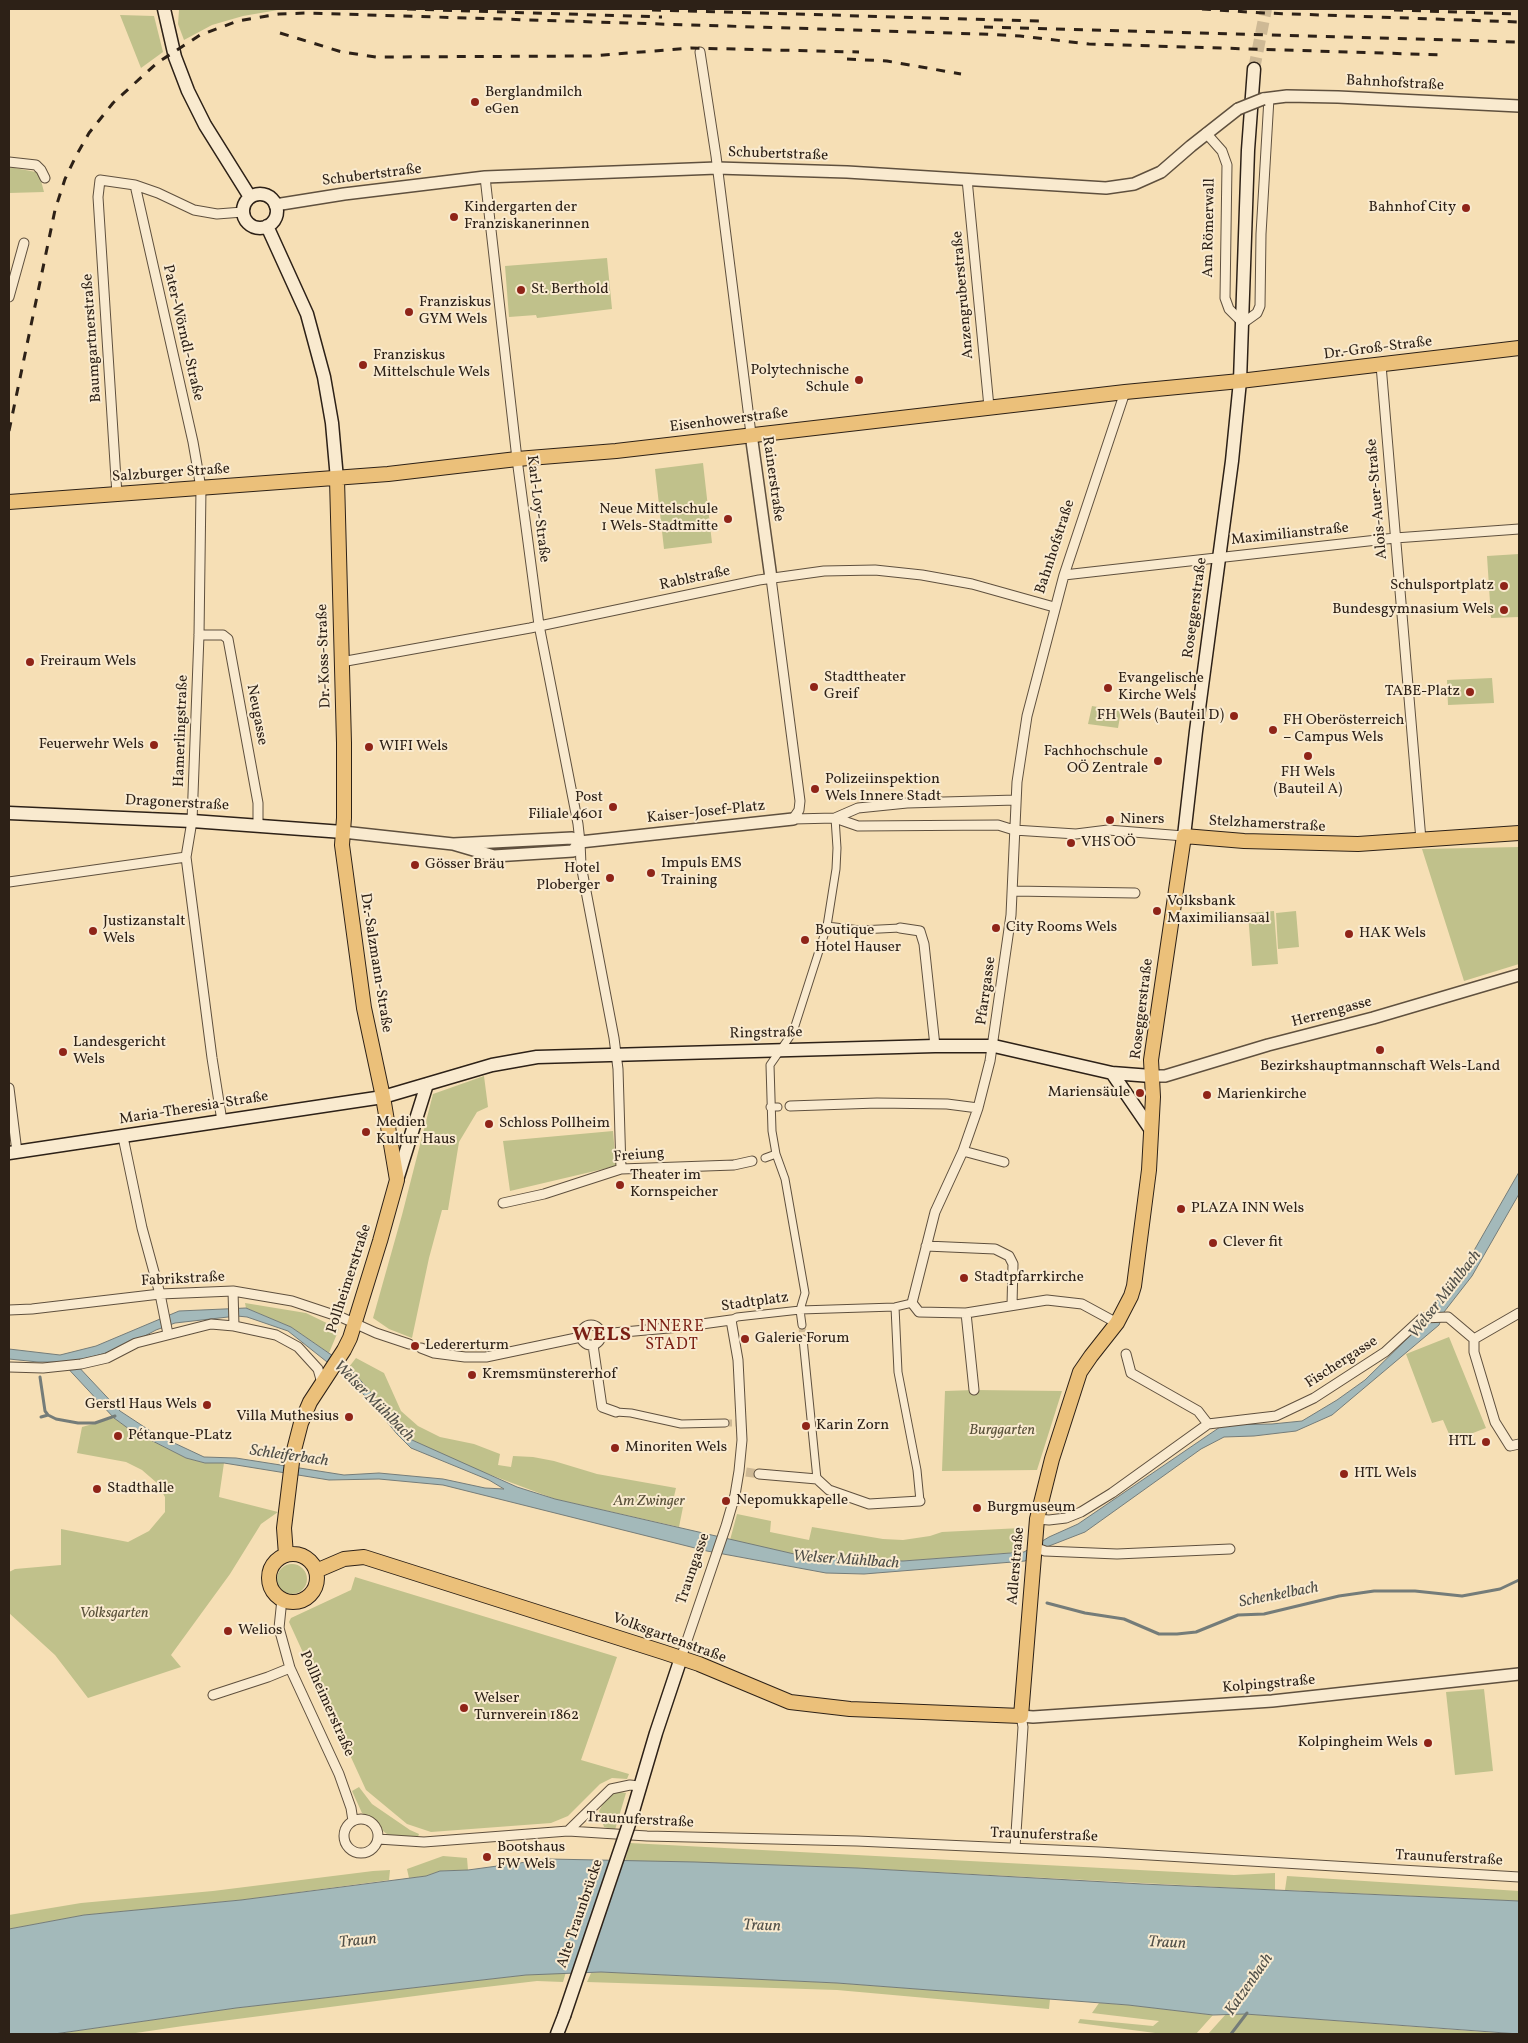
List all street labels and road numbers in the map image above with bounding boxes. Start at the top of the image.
street label: Bahnhofstraße [1345,72,1445,96]
street label: Schubertstraße [728,144,828,166]
street label: Schubertstraße [321,161,423,191]
street label: Am Römerwall [1200,178,1220,278]
street label: Anzengruberstraße [949,230,979,360]
street label: Pater-Wörndl-Straße [158,263,206,403]
street label: Baumgartnerstraße [80,273,106,403]
street label: Dr.-Groß-Straße [1323,333,1433,365]
street label: Eisenhowerstraße [669,405,789,437]
street label: Rainerstraße [757,435,787,523]
street label: Alois-Auer-Straße [1364,438,1392,560]
street label: Karl-Loy-Straße [521,454,553,564]
street label: Salzburger Straße [111,461,231,487]
street label: Bahnhofstraße [1032,497,1080,597]
street label: Maximilianstraße [1230,520,1350,550]
street label: Roseggerstraße [1180,556,1212,660]
street label: Rablstraße [658,563,732,595]
street label: Dr.-Koss-Straße [314,603,336,709]
street label: Hamerlingstraße [171,674,193,788]
street label: Neugasse [241,683,271,747]
street label: Dragonerstraße [124,792,230,816]
street label: Kaiser-Josef-Platz [646,798,766,828]
street label: Stelzhamerstraße [1208,813,1326,837]
street label: Dr.-Salzmann-Straße [355,892,395,1034]
street label: Pfarrgasse [973,956,1001,1026]
street label: Roseggerstraße [1128,957,1158,1061]
street label: Herrengasse [1290,994,1374,1032]
street label: Ringstraße [729,1024,803,1044]
street label: Maria-Theresia-Straße [118,1088,270,1130]
street label: Freiung [613,1145,665,1167]
street label: Pollheimerstraße [324,1222,376,1336]
street label: Fabrikstraße [141,1269,225,1291]
street label: Stadtplatz [720,1289,790,1317]
street label: Fischergasse [1302,1333,1382,1393]
street label: Adlerstraße [1005,1526,1029,1606]
street label: Traungasse [673,1531,715,1607]
street label: Volksgartenstraße [610,1610,728,1668]
street label: Pollheimerstraße [295,1648,357,1760]
street label: Kolpingstraße [1222,1672,1316,1698]
street label: Traunuferstraße [586,1809,694,1833]
street label: Traunuferstraße [990,1825,1098,1847]
street label: Traunuferstraße [1395,1847,1503,1871]
street label: Alte Traunbrücke [554,1857,608,1971]

